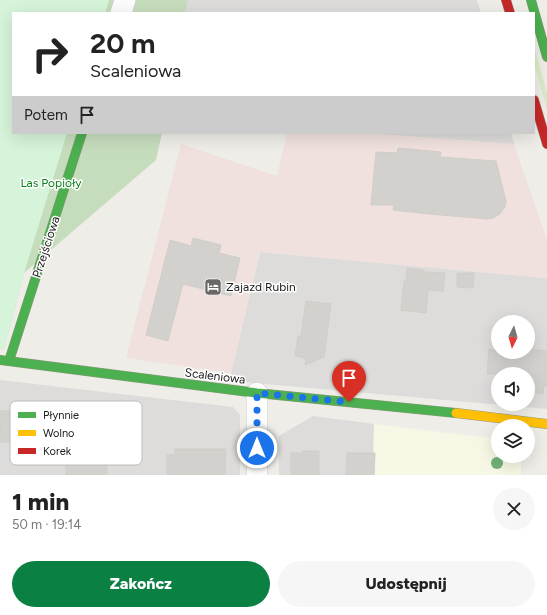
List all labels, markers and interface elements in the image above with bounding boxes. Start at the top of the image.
text: 20 m [90,26,155,60]
icon: right [24,28,76,80]
text: Scaleniowa [90,60,181,82]
icon: arrive [76,104,98,126]
text: Potem [24,106,68,124]
park label: Las Popioły [20,176,82,190]
street label: Przejściowa [29,215,63,279]
hotel icon: Zajazd Rubin [203,277,223,297]
place label: Zajazd Rubin [226,280,296,294]
north arrow [491,315,535,359]
map controls [491,315,535,463]
pin [332,361,366,402]
street label: Scaleniowa [184,365,246,387]
icon: arrive [338,367,360,389]
button: sound [491,367,535,411]
legend [10,401,142,465]
text: Płynnie [43,409,79,422]
button: layers [491,419,535,463]
text: Wolno [43,427,74,440]
position arrow [236,427,278,469]
text: Korek [43,445,72,458]
text: 1 min [12,487,69,516]
button: close [493,488,535,530]
text: 50 m · 19:14 [12,517,81,532]
button: Zakończ [12,561,270,607]
button: Udostępnij [278,561,535,607]

